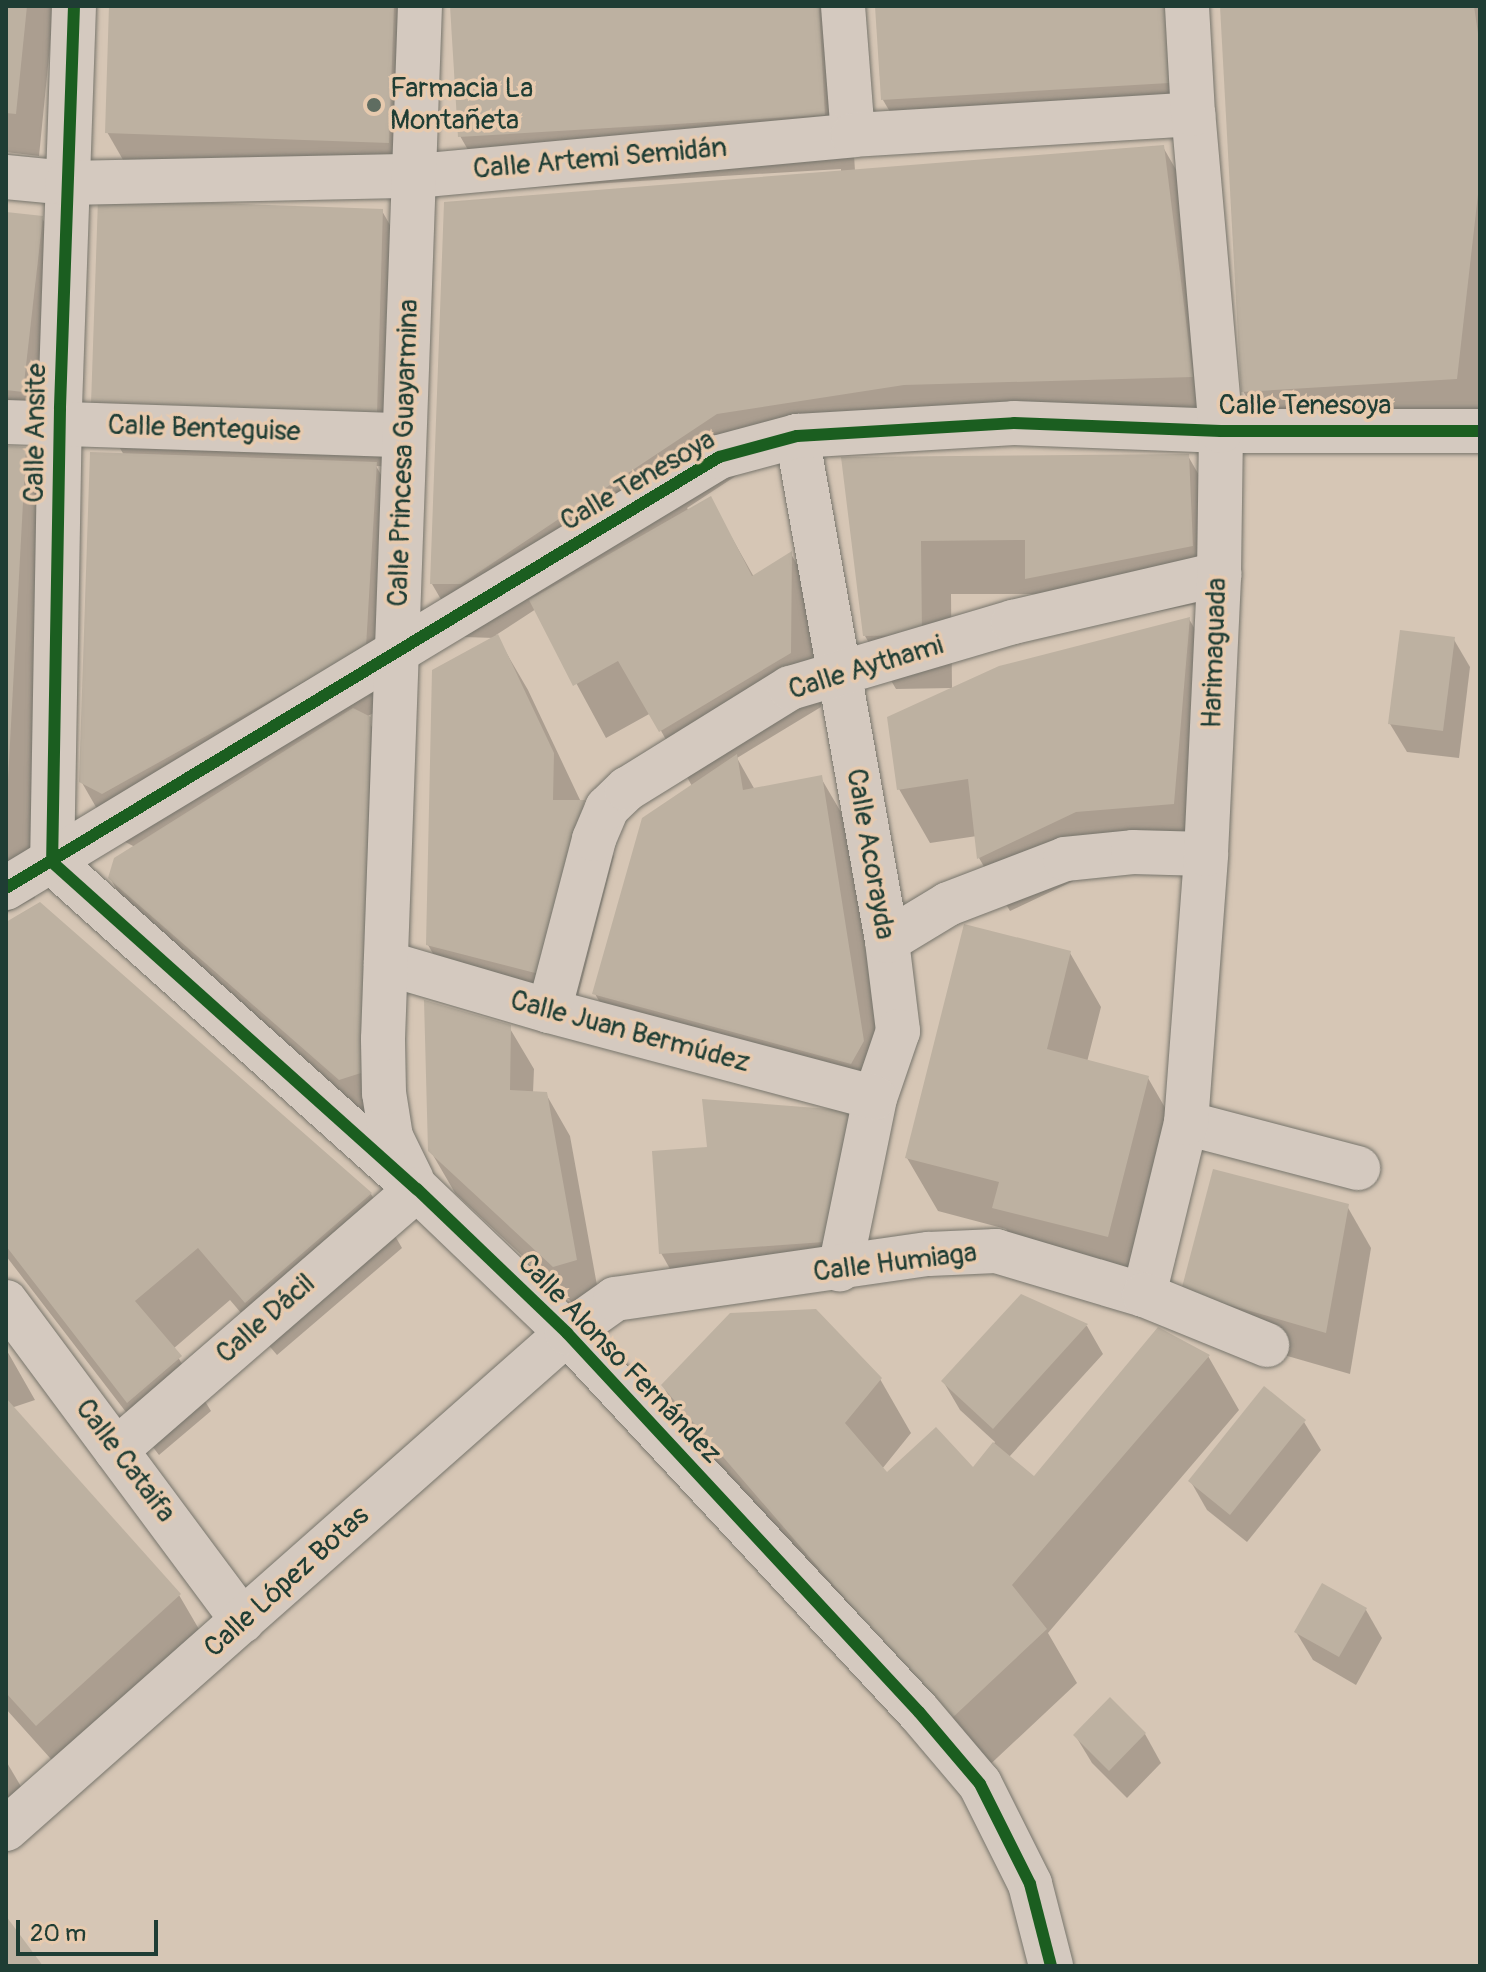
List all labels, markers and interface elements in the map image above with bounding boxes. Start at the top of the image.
place label: Farmacia La Montañeta [390,72,533,138]
marker: Farmacia La Montañeta [365,96,383,114]
street label: Calle Artemi Semidán [472,131,728,187]
street label: Calle Princesa Guayarmina [382,299,426,607]
street label: Calle Ansite [18,363,54,503]
street label: Calle Tenesoya [1219,389,1391,423]
street label: Calle Benteguise [107,409,301,449]
street label: Calle Tenesoya [555,423,721,539]
street label: Harimaguada [1196,577,1234,729]
street label: Calle Aythami [785,629,947,707]
street label: Calle Acorayda [838,766,902,942]
street label: Calle Juan Bermúdez [507,984,753,1080]
street label: Calle Humiaga [811,1236,979,1290]
street label: Calle Alonso Fernández [510,1247,728,1471]
street label: Calle Dácil [210,1267,322,1371]
street label: Calle Cataifa [68,1393,182,1529]
street label: Calle López Botas [198,1499,376,1665]
scale bar [20,1904,162,1954]
text: 20 m [30,1919,86,1948]

